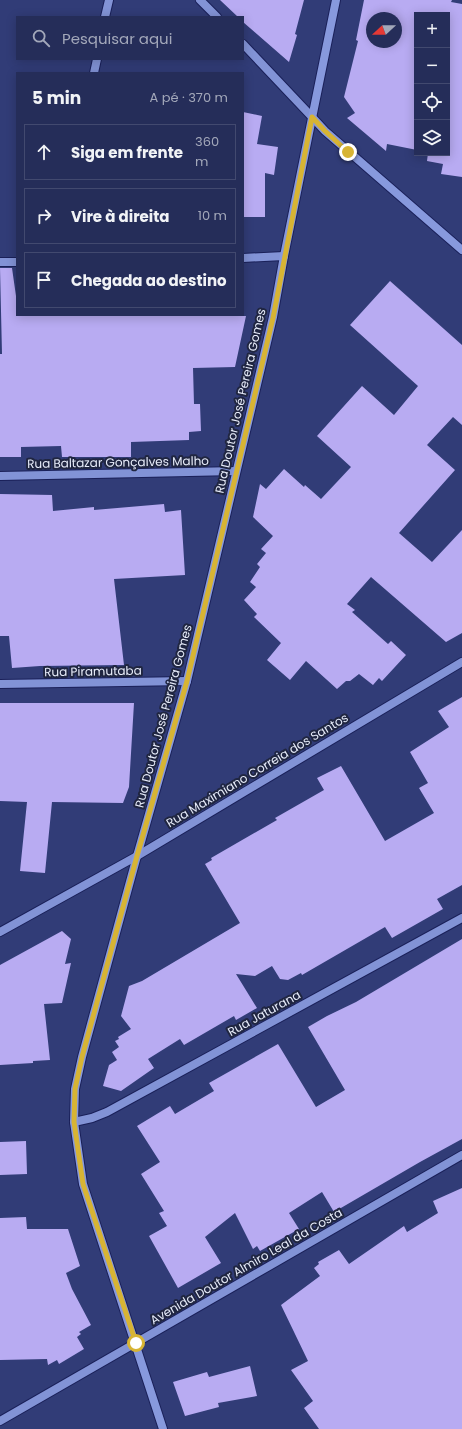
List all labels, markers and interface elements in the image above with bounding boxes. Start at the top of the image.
north arrow [366,12,402,48]
map controls [414,12,450,156]
button: + [414,12,450,48]
search box [16,16,244,60]
icon: search [30,27,52,49]
text: Pesquisar aqui [62,28,172,49]
button: − [414,48,450,84]
button: locate [414,84,450,120]
text: 5 min [32,86,81,110]
text: A pé · 370 m [149,88,228,107]
button: layers [414,120,450,156]
text: 360 m [195,132,219,171]
icon: ahead [33,141,55,163]
text: Siga em frente [71,142,183,163]
route end [339,143,357,161]
icon: right [33,205,55,227]
text: Vire à direita [71,206,170,227]
text: 10 m [198,206,227,225]
icon: arrive [33,269,55,291]
text: Chegada ao destino [71,270,227,291]
street label: Rua Doutor José Pereira Gomes [210,307,270,495]
street label: Rua Baltazar Gonçalves Malho [27,452,209,472]
street label: Rua Doutor José Pereira Gomes [130,623,196,809]
street label: Rua Piramutaba [44,662,142,680]
street label: Rua Maximiano Correia dos Santos [163,709,351,831]
street label: Rua Jaturana [224,986,304,1040]
street label: Avenida Doutor Almiro Leal da Costa [147,1204,345,1328]
route start [127,1334,145,1352]

